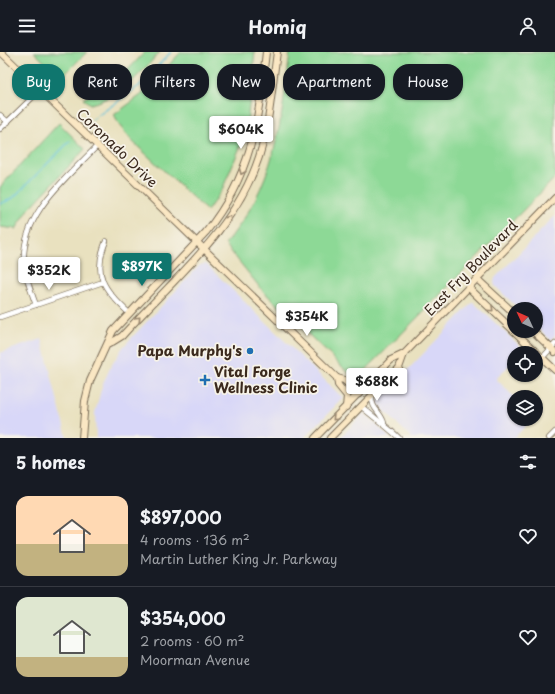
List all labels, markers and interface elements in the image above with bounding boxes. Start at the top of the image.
text: Homiq [248,13,307,40]
icon: menu [16,15,38,37]
icon: person [517,15,539,37]
chip: Buy [12,64,65,100]
chip: Rent [73,64,132,100]
chip: Filters [140,64,209,100]
chip: New [217,64,275,100]
chip: Apartment [283,64,385,100]
chip: House [393,64,463,100]
street label: Coronado Drive [72,103,163,192]
pin: $604K [213,116,269,150]
text: $604K [218,119,264,138]
one-way arrow [239,168,247,175]
street label: East Fry Boulevard [419,215,522,320]
one-way arrow [224,216,231,223]
pin: $897K [114,253,170,287]
text: $897K [121,256,163,275]
pin: $352K [21,257,77,291]
text: $352K [27,260,71,279]
north arrow [507,302,543,338]
map controls [507,302,543,426]
pin: $354K [279,303,335,337]
one-way arrow [486,304,494,312]
text: $354K [285,306,329,325]
one-way arrow [133,316,141,324]
place label: Papa Murphy's [137,340,242,361]
marker: Papa Murphy's [245,346,255,356]
button: locate [507,346,543,382]
place label: Vital Forge Wellness Clinic [214,361,318,398]
pin: $688K [349,368,405,402]
text: $688K [355,371,399,390]
marker: Vital Forge Wellness Clinic [199,374,211,386]
button: layers [507,390,543,426]
one-way arrow [332,413,340,421]
text: 5 homes [16,449,86,475]
icon: filters [517,451,539,473]
text: $897,000 [140,504,222,530]
icon: home [48,512,96,560]
icon: heart [517,525,539,547]
text: 4 rooms · 136 m² [140,530,250,549]
text: Martin Luther King Jr. Parkway [140,549,337,568]
text: $354,000 [140,605,226,631]
icon: home [48,613,96,661]
icon: heart [517,626,539,648]
text: 2 rooms · 60 m² [140,631,245,650]
text: Moorman Avenue [140,650,250,669]

